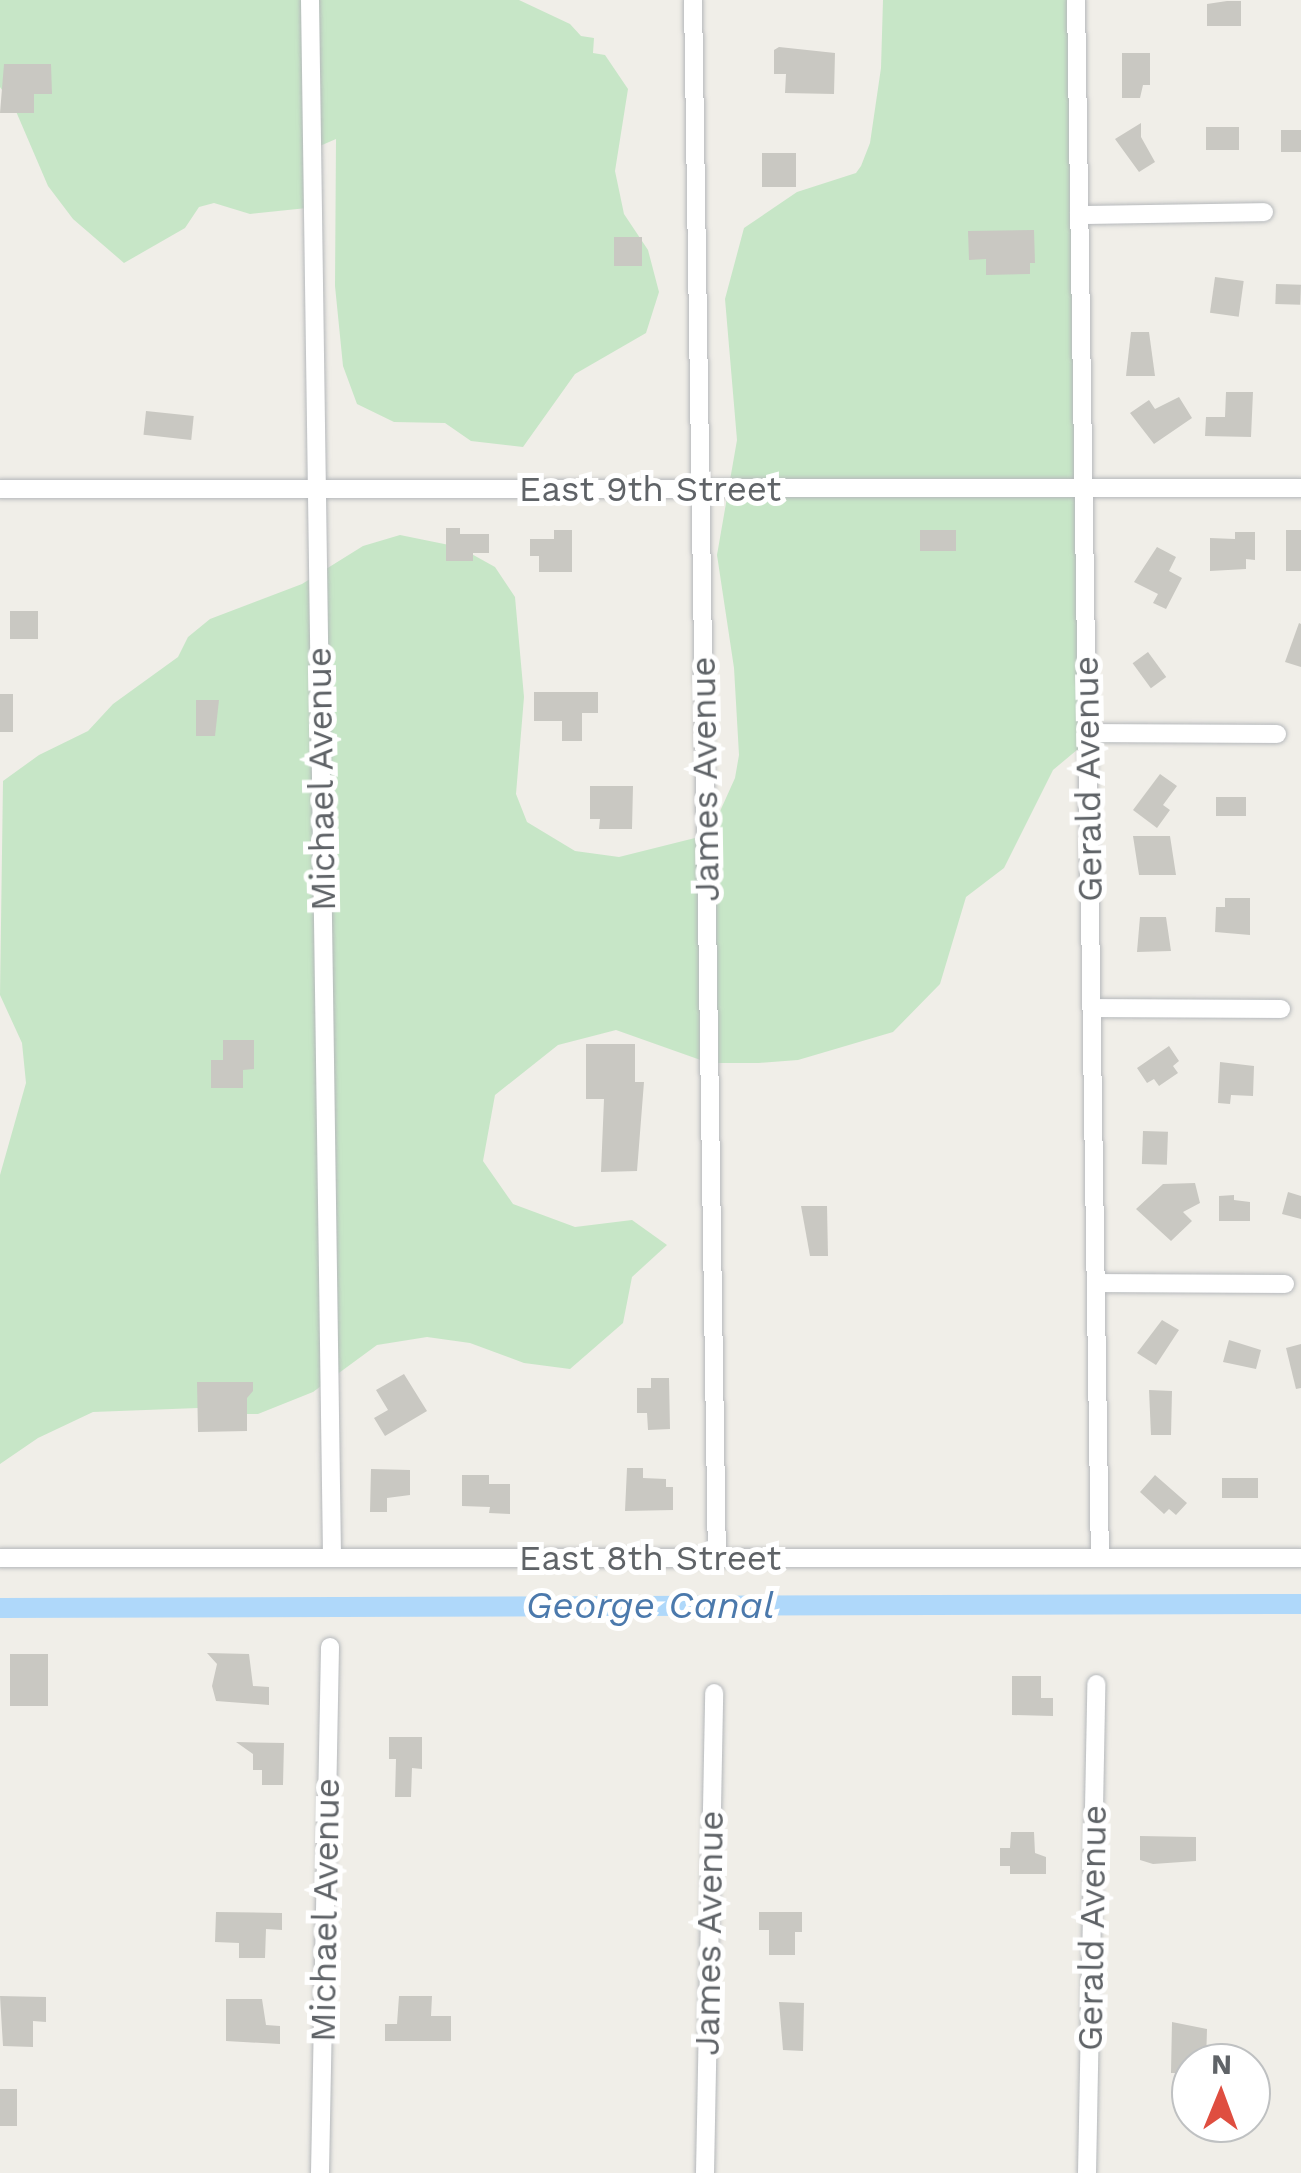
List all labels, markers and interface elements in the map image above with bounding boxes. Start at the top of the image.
street label: East 9th Street [519,468,781,510]
street label: Michael Avenue [298,645,344,913]
street label: James Avenue [682,655,728,903]
street label: Gerald Avenue [1065,655,1111,903]
street label: East 8th Street [519,1537,781,1579]
water label: George Canal [526,1583,774,1629]
street label: Michael Avenue [302,1776,348,2044]
street label: Gerald Avenue [1069,1804,1115,2052]
street label: James Avenue [686,1809,732,2057]
north arrow [1171,2043,1271,2143]
text: N [1211,2048,1232,2081]

